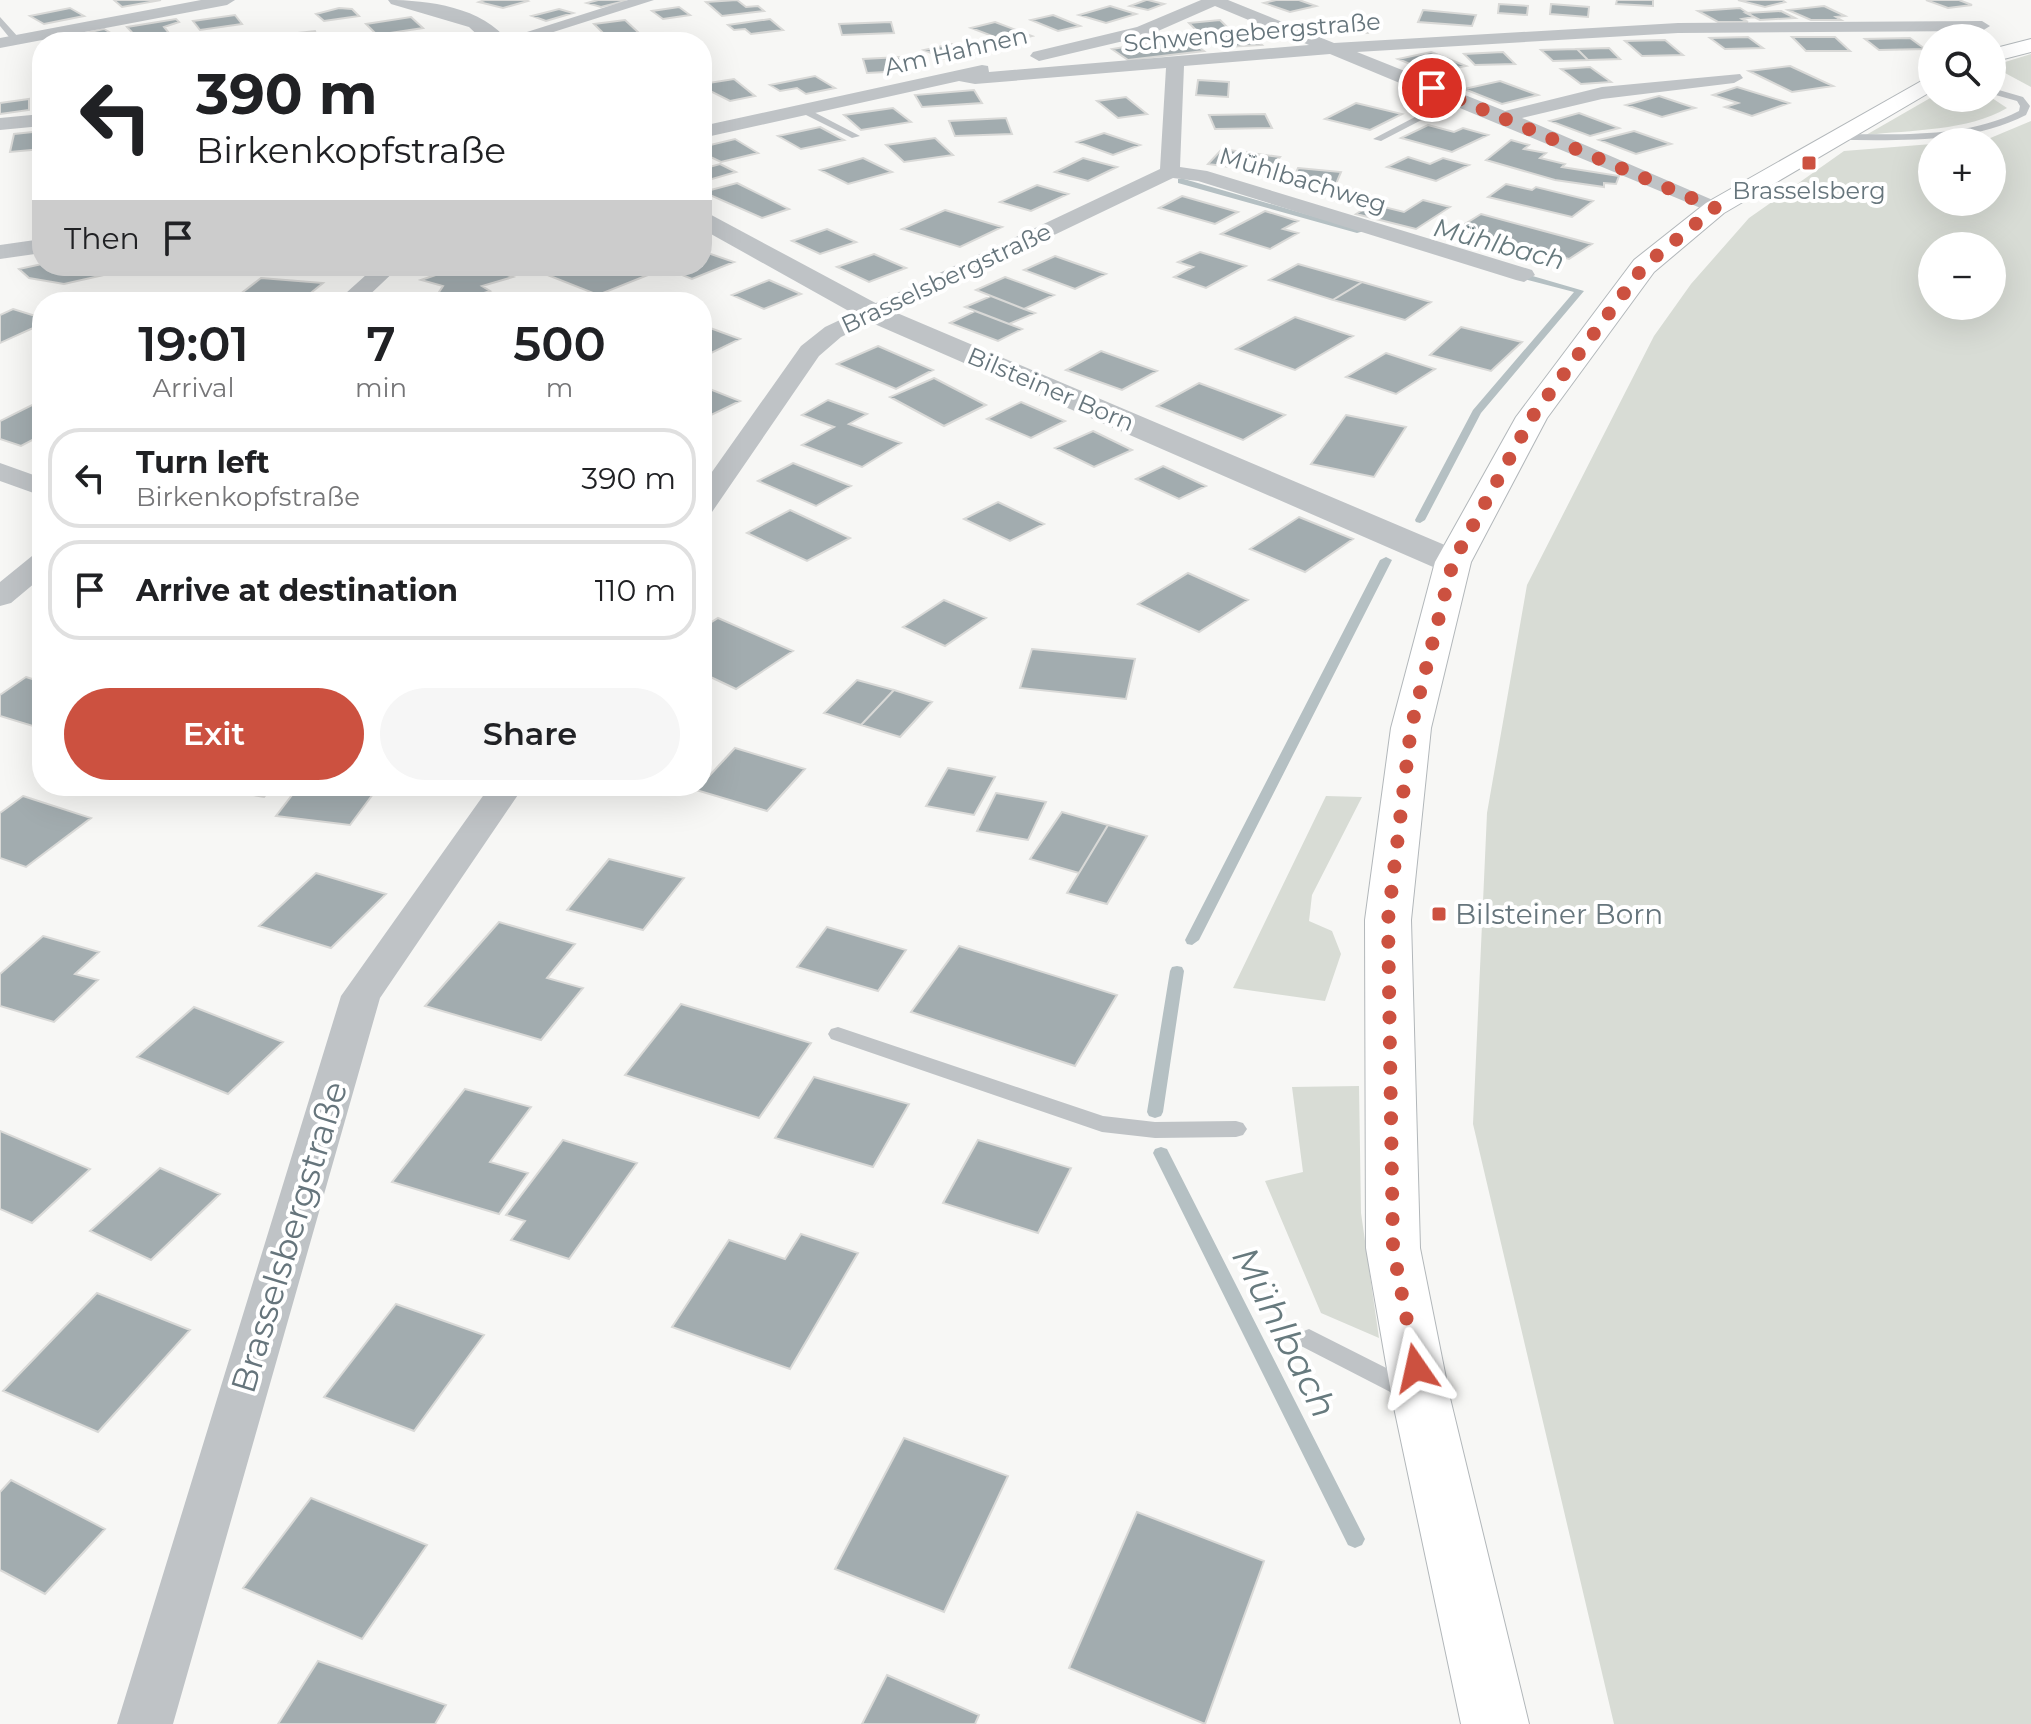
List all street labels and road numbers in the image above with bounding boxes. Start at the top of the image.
street label: Schwengebergstraße [1122,6,1382,58]
street label: Am Hahnen [882,20,1030,82]
street label: Mühlbachweg [1216,141,1390,219]
street label: Brasselsbergstraße [836,217,1056,339]
street label: Bilsteiner Born [963,341,1139,437]
street label: Brasselsbergstraße [222,1076,356,1398]

